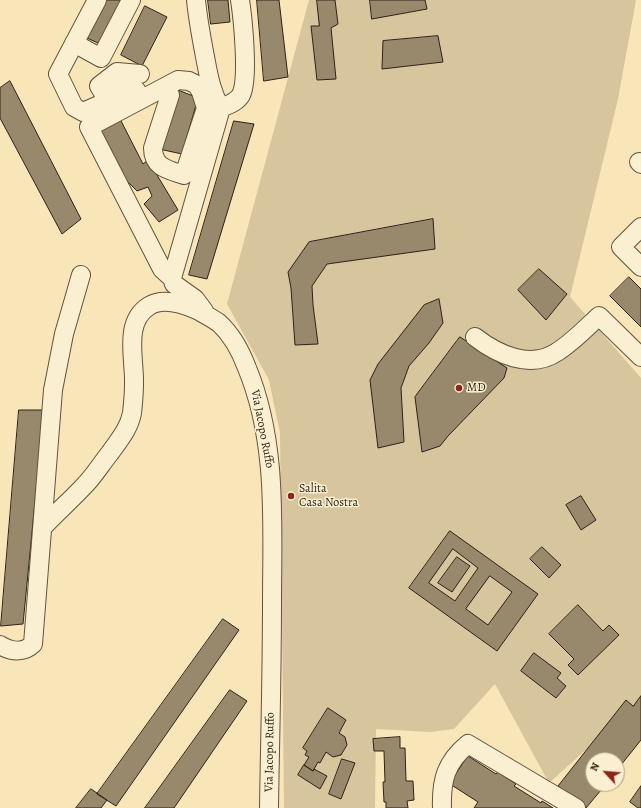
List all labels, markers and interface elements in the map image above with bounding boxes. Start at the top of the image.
place label: MD [467,381,486,395]
marker: MD [454,383,464,393]
street label: Via Jacopo Ruffo [247,389,277,469]
place label: Salita Casa Nostra [299,482,358,510]
marker: Salita Casa Nostra [286,491,296,501]
street label: Via Jacopo Ruffo [262,712,278,792]
north arrow [585,752,625,792]
text: N [586,760,603,774]

